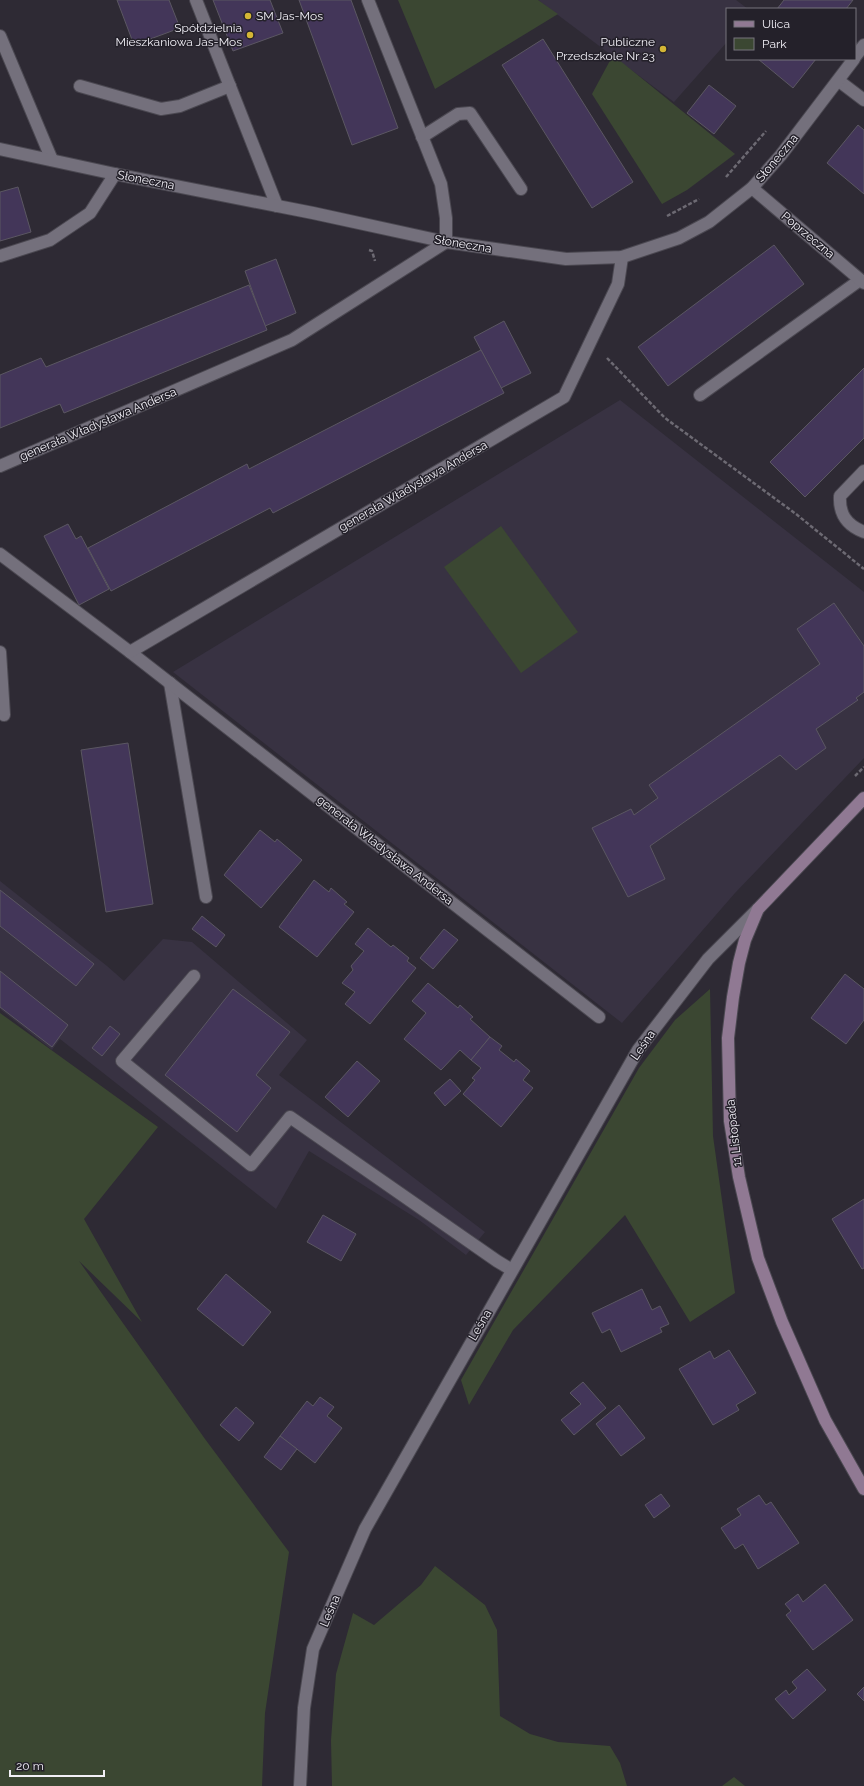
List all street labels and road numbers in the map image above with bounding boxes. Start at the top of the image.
street label: Słoneczna [753,131,801,185]
street label: Słoneczna [116,168,176,192]
street label: Poprzeczna [779,209,837,261]
street label: Słoneczna [433,232,493,256]
street label: generała Władysława Andersa [17,385,179,463]
street label: generała Władysława Andersa [336,438,490,534]
street label: generała Władysława Andersa [314,792,456,908]
street label: Leśna [628,1027,658,1063]
street label: 11 Listopada [723,1099,745,1167]
street label: Leśna [466,1307,494,1343]
street label: Leśna [317,1593,343,1629]

